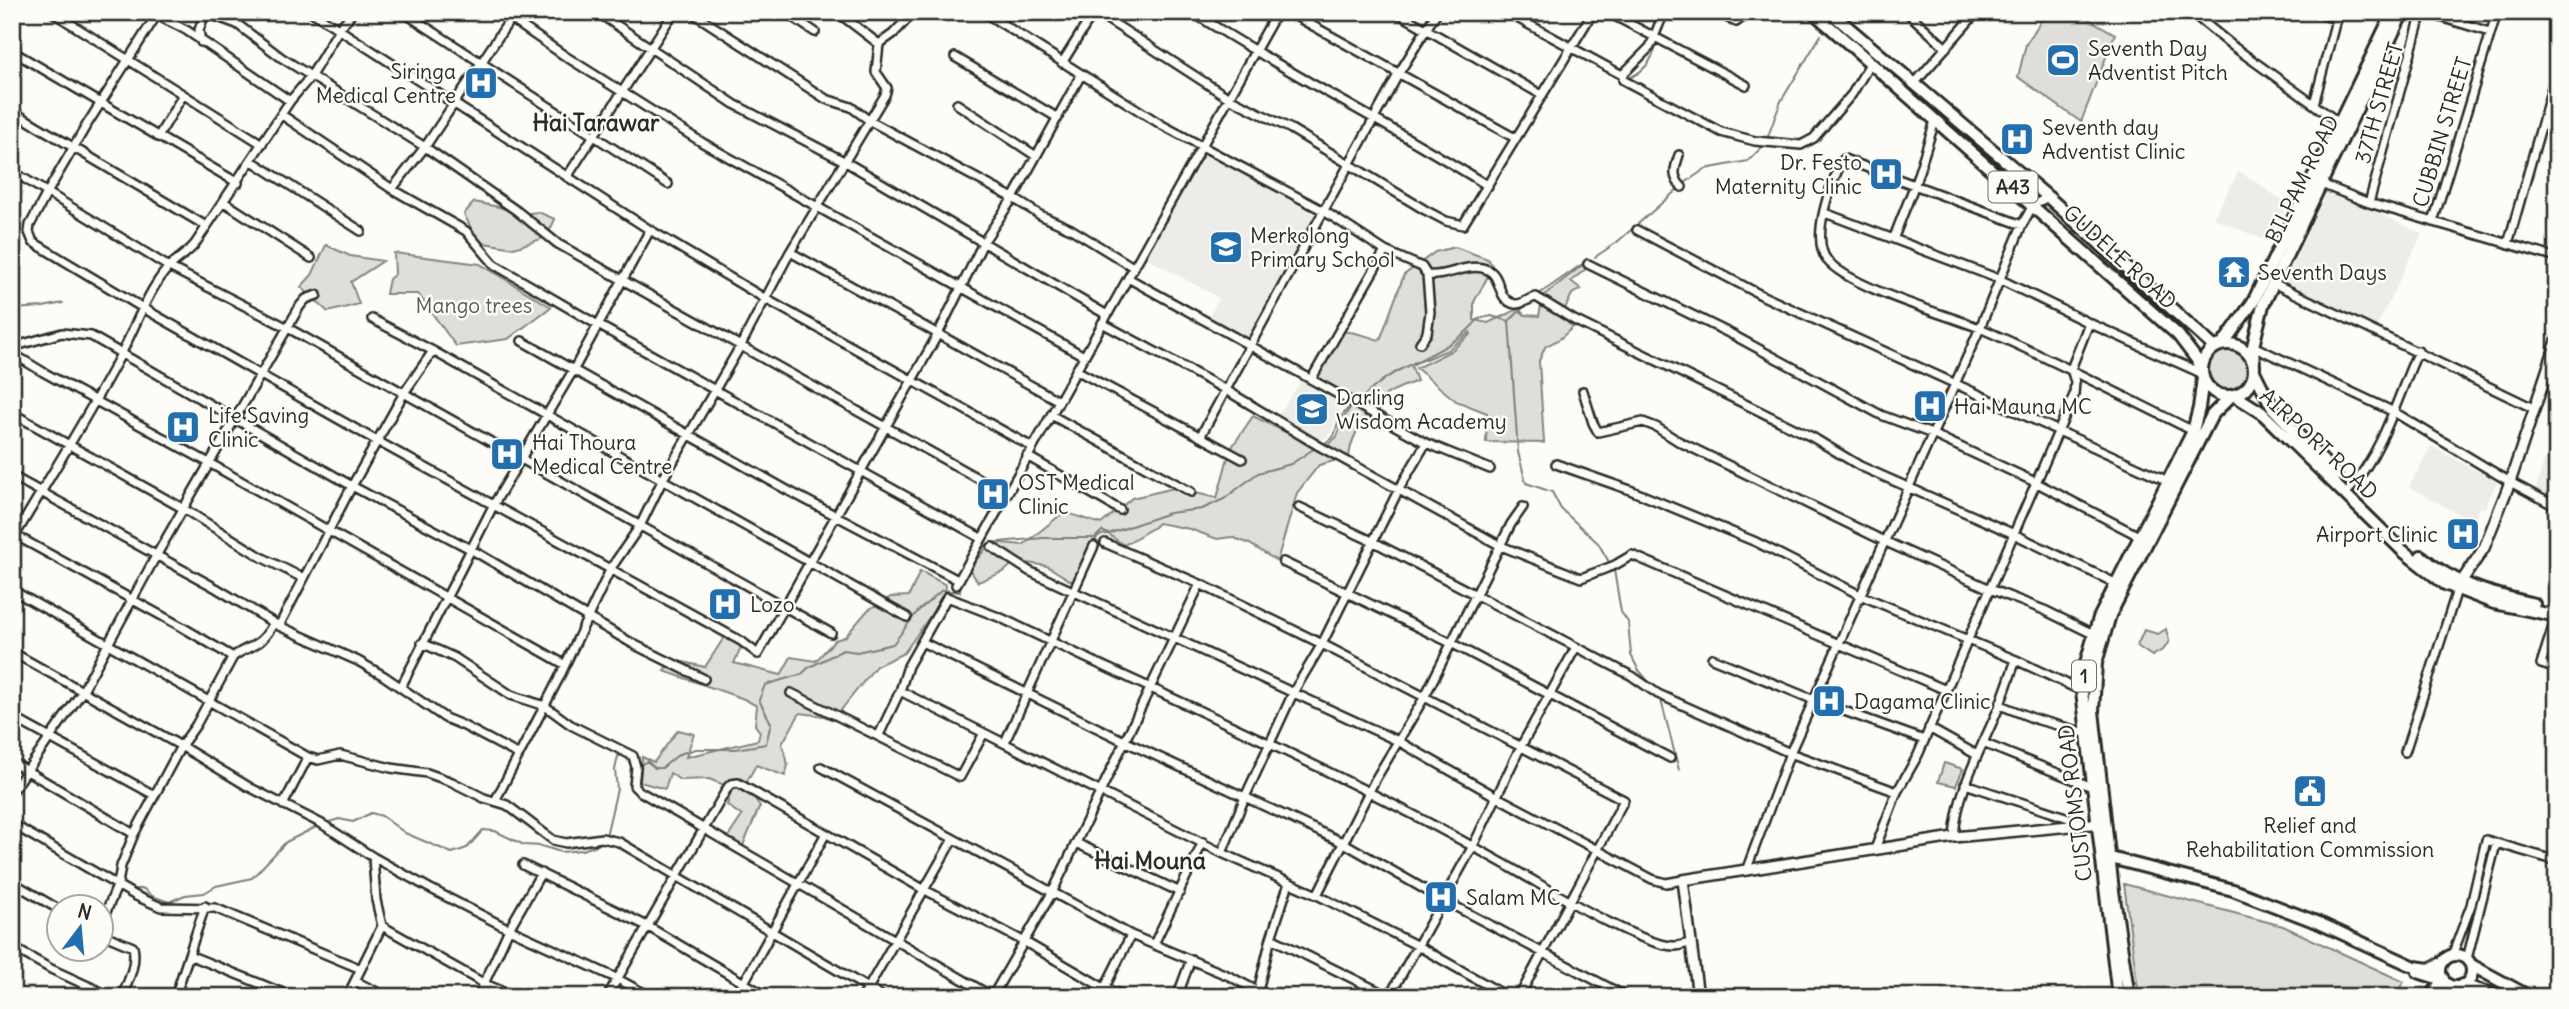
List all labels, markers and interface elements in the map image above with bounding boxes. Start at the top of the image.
place label: Seventh Day Adventist Pitch [2088,35,2228,86]
street label: 37TH STREET [2349,39,2409,167]
sports icon: Seventh Day Adventist Pitch [2044,41,2082,79]
street label: CUBBIN STREET [2406,54,2478,210]
place label: Siringa Medical Centre [316,58,456,109]
hospital icon: Siringa Medical Centre [462,64,500,102]
district label: Hai Tarawar [533,108,660,137]
street label: BILPAM ROAD [2259,110,2345,248]
place label: Seventh day Adventist Clinic [2042,114,2186,165]
hospital icon: Seventh day Adventist Clinic [1998,120,2036,158]
place label: Dr. Festo Maternity Clinic [1715,149,1862,200]
hospital icon: Dr. Festo Maternity Clinic [1867,155,1905,193]
road number: A43 [1988,172,2038,202]
street label: GUDELE ROAD [2058,199,2182,315]
place label: Merkolong Primary School [1250,222,1395,273]
school or university icon: Merkolong Primary School [1207,228,1245,266]
temple icon: Seventh Days [2215,253,2253,291]
place label: Seventh Days [2258,259,2387,286]
park label: Mango trees [416,292,532,319]
street label: AIRPORT ROAD [2254,382,2384,506]
place label: Darling Wisdom Academy [1336,384,1507,435]
hospital icon: Hai Mauna MC [1911,387,1949,425]
school or university icon: Darling Wisdom Academy [1293,390,1331,428]
place label: Hai Mauna MC [1954,393,2092,420]
place label: Life Saving Clinic [208,402,309,453]
hospital icon: Life Saving Clinic [164,408,202,446]
place label: Hai Thoura Medical Centre [532,429,672,480]
hospital icon: Hai Thoura Medical Centre [488,435,526,473]
place label: OST Medical Clinic [1018,469,1134,520]
hospital icon: OST Medical Clinic [974,475,1012,513]
hospital icon: Airport Clinic [2444,515,2482,553]
place label: Airport Clinic [2316,521,2438,548]
hospital icon: Lozo [706,585,744,623]
place label: Lozo [750,591,794,618]
road number: 1 [2072,660,2096,692]
hospital icon: Dagama Clinic [1810,682,1848,720]
place label: Dagama Clinic [1854,688,1991,715]
street label: CUSTOMS ROAD [2052,723,2098,883]
public building icon: Relief and Rehabilitation Commission [2291,772,2329,810]
place label: Relief and Rehabilitation Commission [2186,812,2434,863]
district label: Hai Mouna [1094,846,1206,875]
hospital icon: Salam MC [1422,878,1460,916]
place label: Salam MC [1466,884,1561,911]
north arrow [46,894,116,964]
text: N [75,898,94,925]

